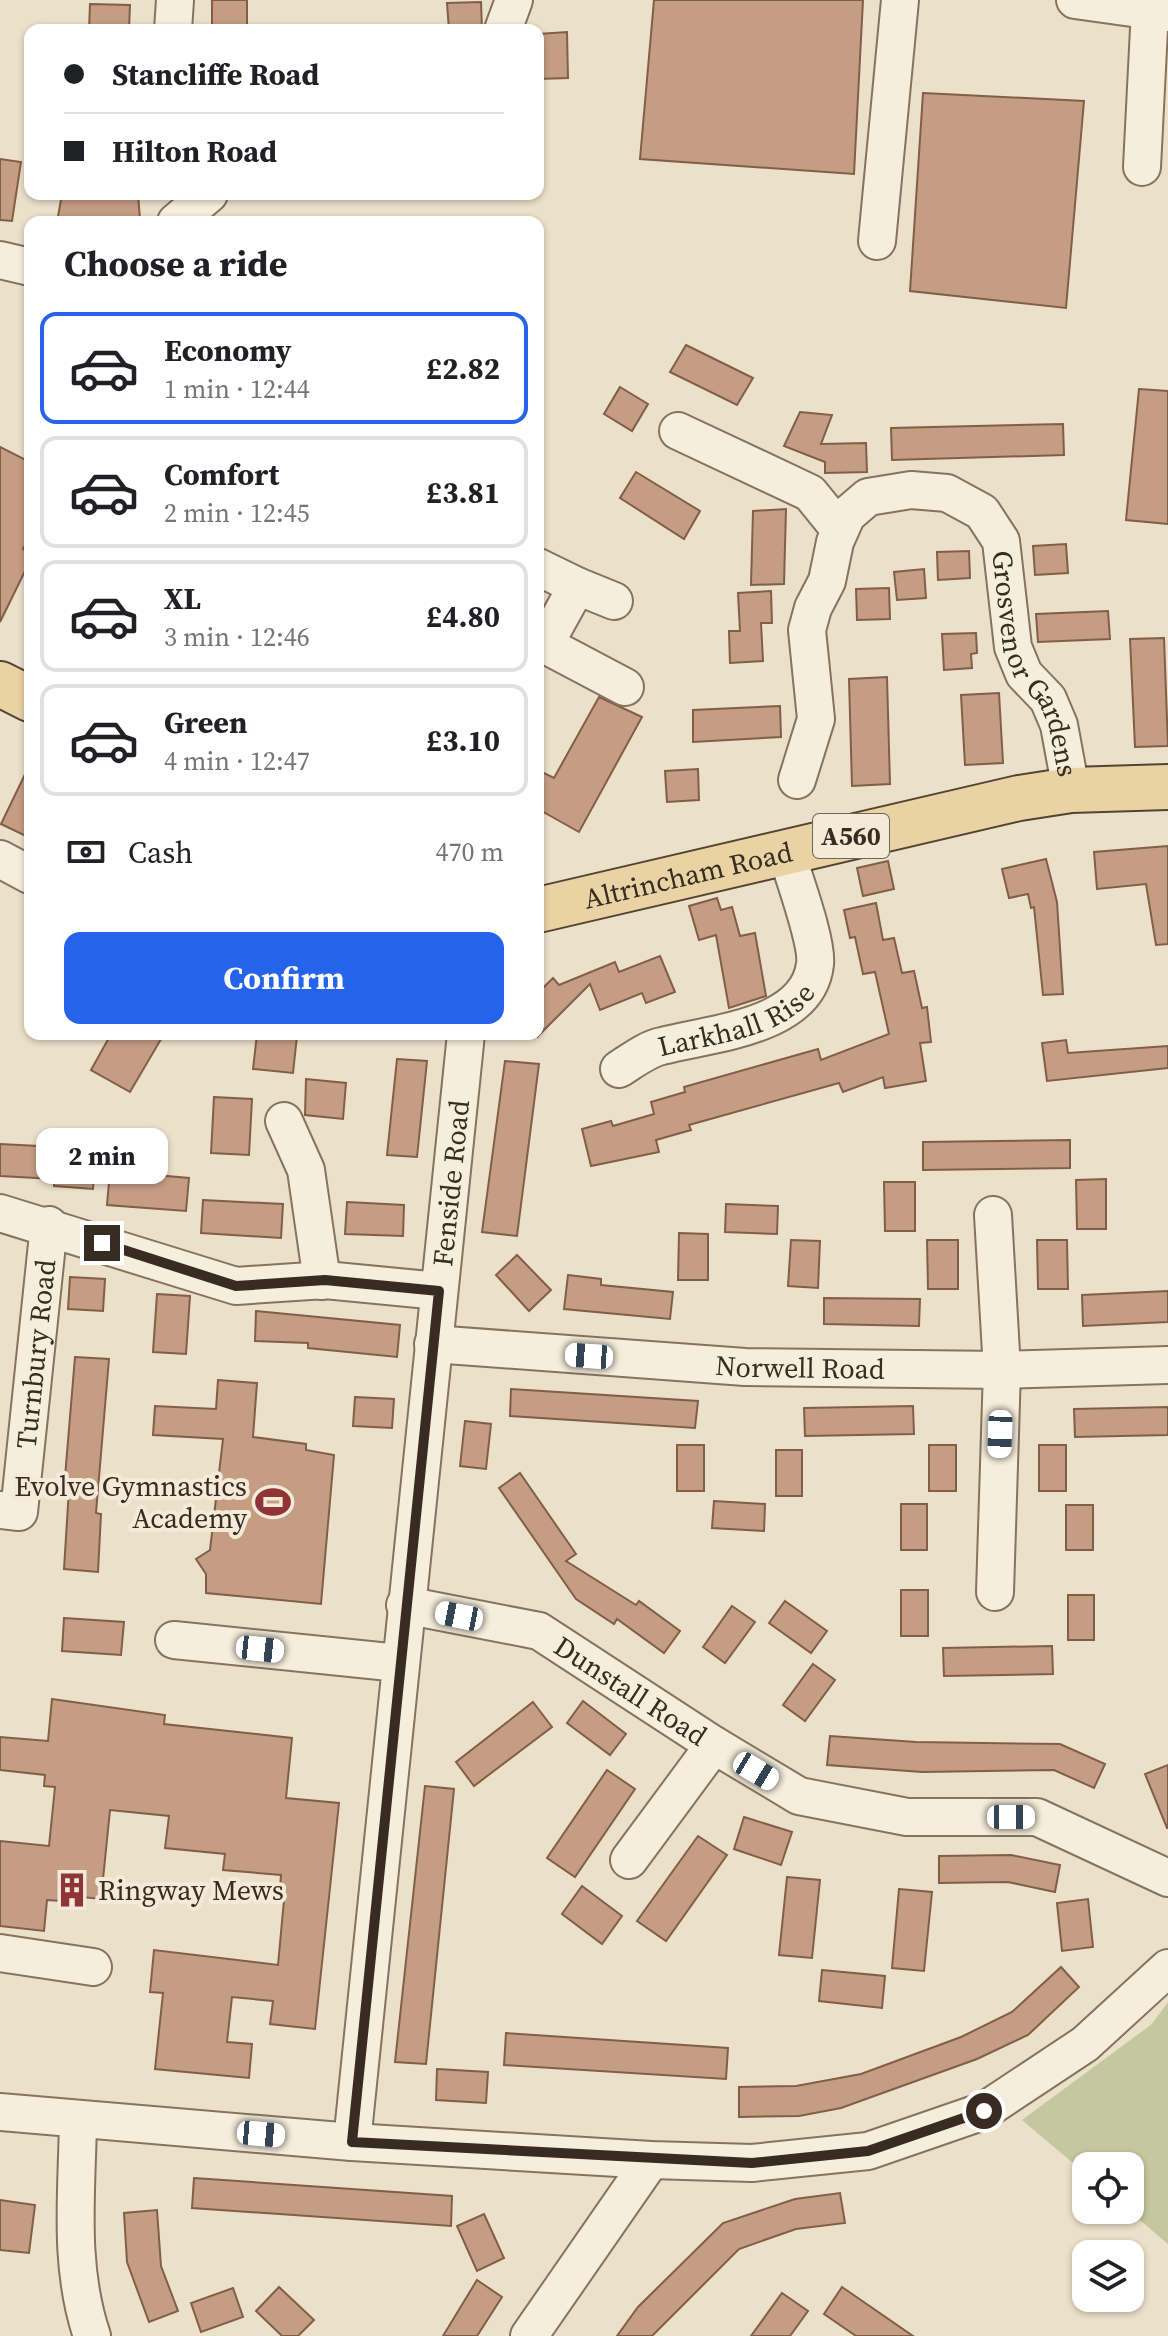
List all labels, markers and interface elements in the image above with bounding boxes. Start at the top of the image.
text: Stancliffe Road [112,54,319,95]
text: Hilton Road [112,131,277,172]
text: Choose a ride [64,239,287,288]
text: Economy [164,330,292,371]
icon: car [68,332,140,404]
text: £2.82 [426,348,500,389]
text: 1 min · 12:44 [164,371,310,407]
text: Comfort [164,454,279,495]
icon: car [68,456,140,528]
text: £3.81 [426,472,500,513]
text: 2 min · 12:45 [164,495,310,531]
street label: Grosvenor Gardens [983,549,1087,780]
text: XL [164,578,201,619]
icon: car [68,580,140,652]
text: £4.80 [426,596,500,637]
text: 3 min · 12:46 [164,619,310,655]
text: Green [164,702,247,743]
icon: car [68,704,140,776]
text: £3.10 [426,720,500,761]
text: 4 min · 12:47 [164,743,310,779]
road number: A560 [813,814,889,858]
icon: cash [64,830,108,874]
text: Cash [128,832,193,873]
street label: Altrincham Road [580,832,796,918]
text: 470 m [436,834,504,870]
button: Confirm [64,932,504,1024]
street label: Larkhall Rise [654,975,823,1065]
street label: Fenside Road [423,1098,478,1268]
callout: 2 min [36,1127,168,1183]
text: 2 min [68,1138,136,1174]
route end [84,1225,120,1261]
street label: Turnbury Road [7,1257,64,1451]
car [564,1342,614,1370]
street label: Norwell Road [714,1346,885,1388]
car [987,1410,1013,1458]
place label: Evolve Gymnastics Academy [14,1467,248,1537]
sports icon: Evolve Gymnastics Academy [254,1483,292,1521]
car [433,1600,485,1632]
street label: Dunstall Road [547,1627,715,1755]
car [235,1635,285,1663]
car [729,1748,783,1794]
car [987,1805,1035,1829]
building icon: Ringway Mews [53,1871,91,1909]
place label: Ringway Mews [98,1871,284,1909]
route start [966,2093,1002,2129]
car [236,2120,286,2148]
map controls [1072,2152,1144,2312]
button: locate [1072,2152,1144,2224]
button: layers [1072,2240,1144,2312]

